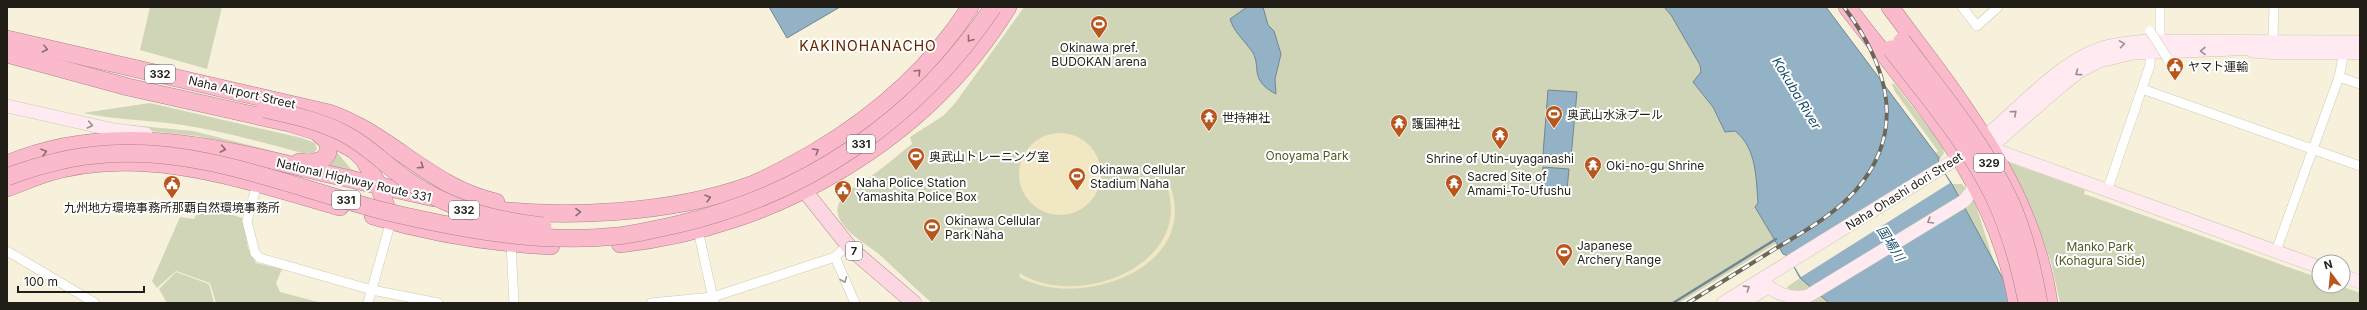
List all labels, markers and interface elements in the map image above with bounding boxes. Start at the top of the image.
sports icon: Okinawa pref. BUDOKAN arena [1089,14,1109,39]
one-way arrow [968,34,975,41]
district label: KAKINOHANACHO [799,37,937,54]
place label: Okinawa pref. BUDOKAN arena [1051,40,1147,69]
one-way arrow [2118,40,2125,49]
one-way arrow [42,44,48,52]
one-way arrow [2200,46,2206,55]
water label: Kokuba River [1769,54,1825,133]
public building icon: ヤマト運輸 [2165,56,2185,81]
place label: ヤマト運輸 [2188,59,2248,74]
road number: 332 [145,65,175,83]
one-way arrow [2075,68,2082,75]
one-way arrow [913,69,921,77]
street label: Naha Airport Street [187,72,297,112]
sports icon: 奥武山水泳プール [1544,104,1564,129]
temple icon: 世持神社 [1199,107,1219,132]
place label: 奥武山水泳プール [1567,107,1663,122]
place label: 世持神社 [1222,110,1270,125]
one-way arrow [2009,110,2017,117]
temple icon: 護国神社 [1389,113,1409,138]
place label: 護国神社 [1412,116,1460,131]
one-way arrow [86,121,93,129]
temple icon: Shrine of Utin-uyaganashi [1490,125,1510,150]
road number: 331 [847,135,875,153]
one-way arrow [220,145,227,153]
sports icon: 奥武山トレーニング室 [906,146,926,171]
one-way arrow [40,148,47,157]
park label: Onoyama Park [1266,148,1349,163]
one-way arrow [812,149,819,156]
place label: 奥武山トレーニング室 [929,149,1049,164]
street label: Naha Ohashi dori Street [1843,149,1965,233]
place label: Shrine of Utin-uyaganashi [1426,151,1574,166]
road number: 329 [1974,154,2004,172]
street label: National Highway Route 331 [275,155,433,205]
temple icon: Oki-no-gu Shrine [1583,155,1603,180]
place label: Oki-no-gu Shrine [1606,158,1704,173]
one-way arrow [417,161,424,168]
place label: Okinawa Cellular Stadium Naha [1090,162,1186,191]
sports icon: Okinawa Cellular Stadium Naha [1067,166,1087,191]
place label: Sacred Site of Amami-To-Ufushu [1467,169,1571,198]
temple icon: Sacred Site of Amami-To-Ufushu [1444,173,1464,198]
public building icon: 九州地方環境事務所那覇自然環境事務所 [162,174,182,199]
place label: Naha Police Station Yamashita Police Box [856,175,977,204]
public building icon: Naha Police Station Yamashita Police Box [833,179,853,204]
road number: 331 [332,191,360,209]
one-way arrow [705,194,711,202]
place label: 九州地方環境事務所那覇自然環境事務所 [64,200,280,215]
road number: 332 [449,201,479,219]
one-way arrow [575,207,581,216]
place label: Okinawa Cellular Park Naha [945,213,1041,242]
sports icon: Okinawa Cellular Park Naha [922,217,942,242]
one-way arrow [1927,217,1934,224]
water label: 国場川 [1874,222,1909,265]
place label: Japanese Archery Range [1577,238,1661,267]
park label: Manko Park (Kohagura Side) [2054,239,2146,268]
road number: 7 [846,242,862,260]
sports icon: Japanese Archery Range [1554,242,1574,267]
north arrow [2311,254,2351,294]
text: N [2322,257,2334,272]
scale bar [18,268,144,294]
text: 100 m [24,274,58,289]
one-way arrow [840,277,848,284]
one-way arrow [1743,285,1750,292]

